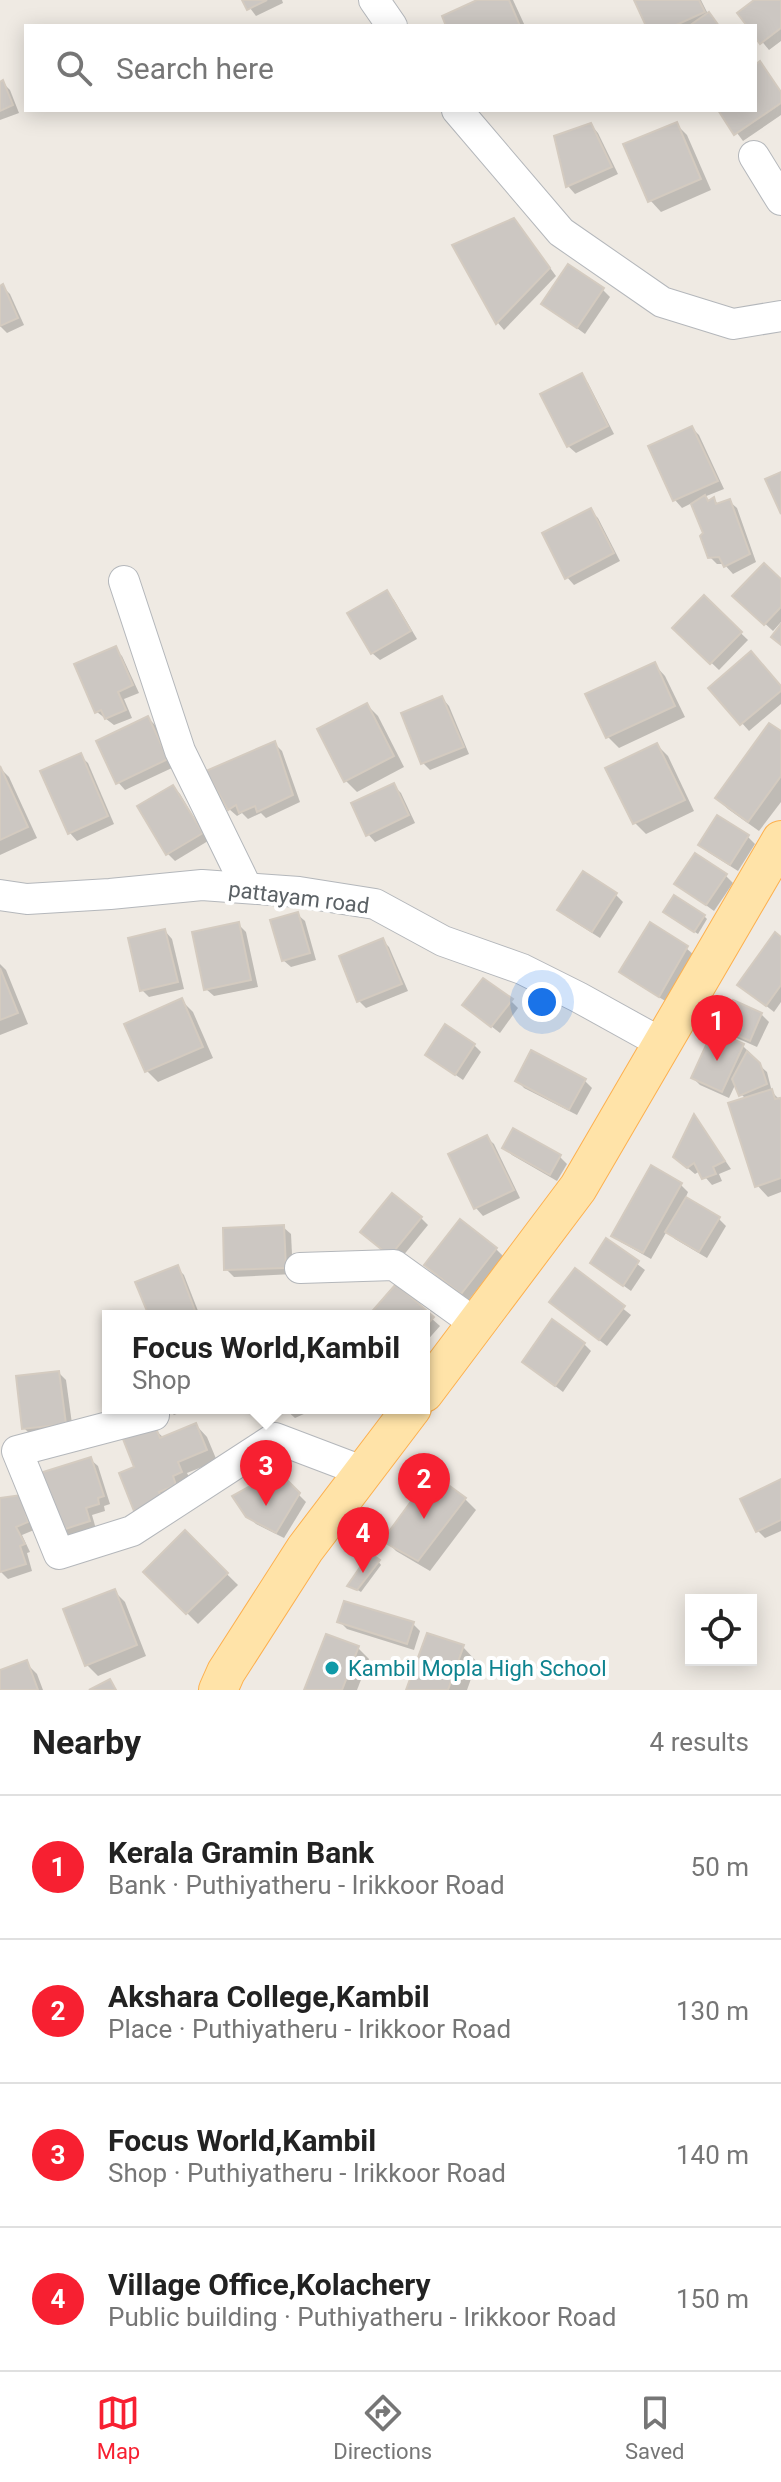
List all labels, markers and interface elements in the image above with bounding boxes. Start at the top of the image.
search box [24,24,757,112]
icon: search [52,46,96,90]
text: Search here [116,51,274,86]
street label: pattayam road [227,876,371,919]
your location [522,982,562,1022]
pin: 1 [691,995,743,1061]
popup [102,1310,430,1414]
text: Focus World,Kambil [132,1330,400,1365]
text: Shop [132,1365,191,1395]
pin: 3 [240,1440,292,1506]
pin: 2 [398,1453,450,1519]
pin: 4 [337,1507,389,1573]
map controls [685,1594,757,1666]
button: locate [685,1594,757,1666]
place label: Kambil Mopla High School [348,1656,607,1681]
marker: Kambil Mopla High School [323,1659,341,1677]
text: Nearby [32,1722,141,1762]
text: 4 results [650,1727,749,1757]
text: Kerala Gramin Bank [108,1835,374,1870]
text: 1 [51,1852,65,1882]
text: 50 m [691,1852,749,1882]
text: Bank · Puthiyatheru - Irikkoor Road [108,1870,505,1900]
text: Akshara College,Kambil [108,1979,430,2014]
text: 2 [51,1996,65,2026]
text: 130 m [676,1996,749,2026]
text: Place · Puthiyatheru - Irikkoor Road [108,2014,511,2044]
text: Focus World,Kambil [108,2123,376,2158]
text: 3 [51,2140,65,2170]
text: 140 m [676,2140,749,2170]
text: Shop · Puthiyatheru - Irikkoor Road [108,2158,506,2188]
text: Village Office,Kolachery [108,2267,431,2302]
text: 4 [51,2284,65,2314]
text: 150 m [676,2284,749,2314]
text: Public building · Puthiyatheru - Irikkoor Road [108,2302,616,2332]
tab: Map [96,2391,140,2464]
tab: Directions [333,2391,432,2464]
tab: Saved [625,2391,685,2464]

